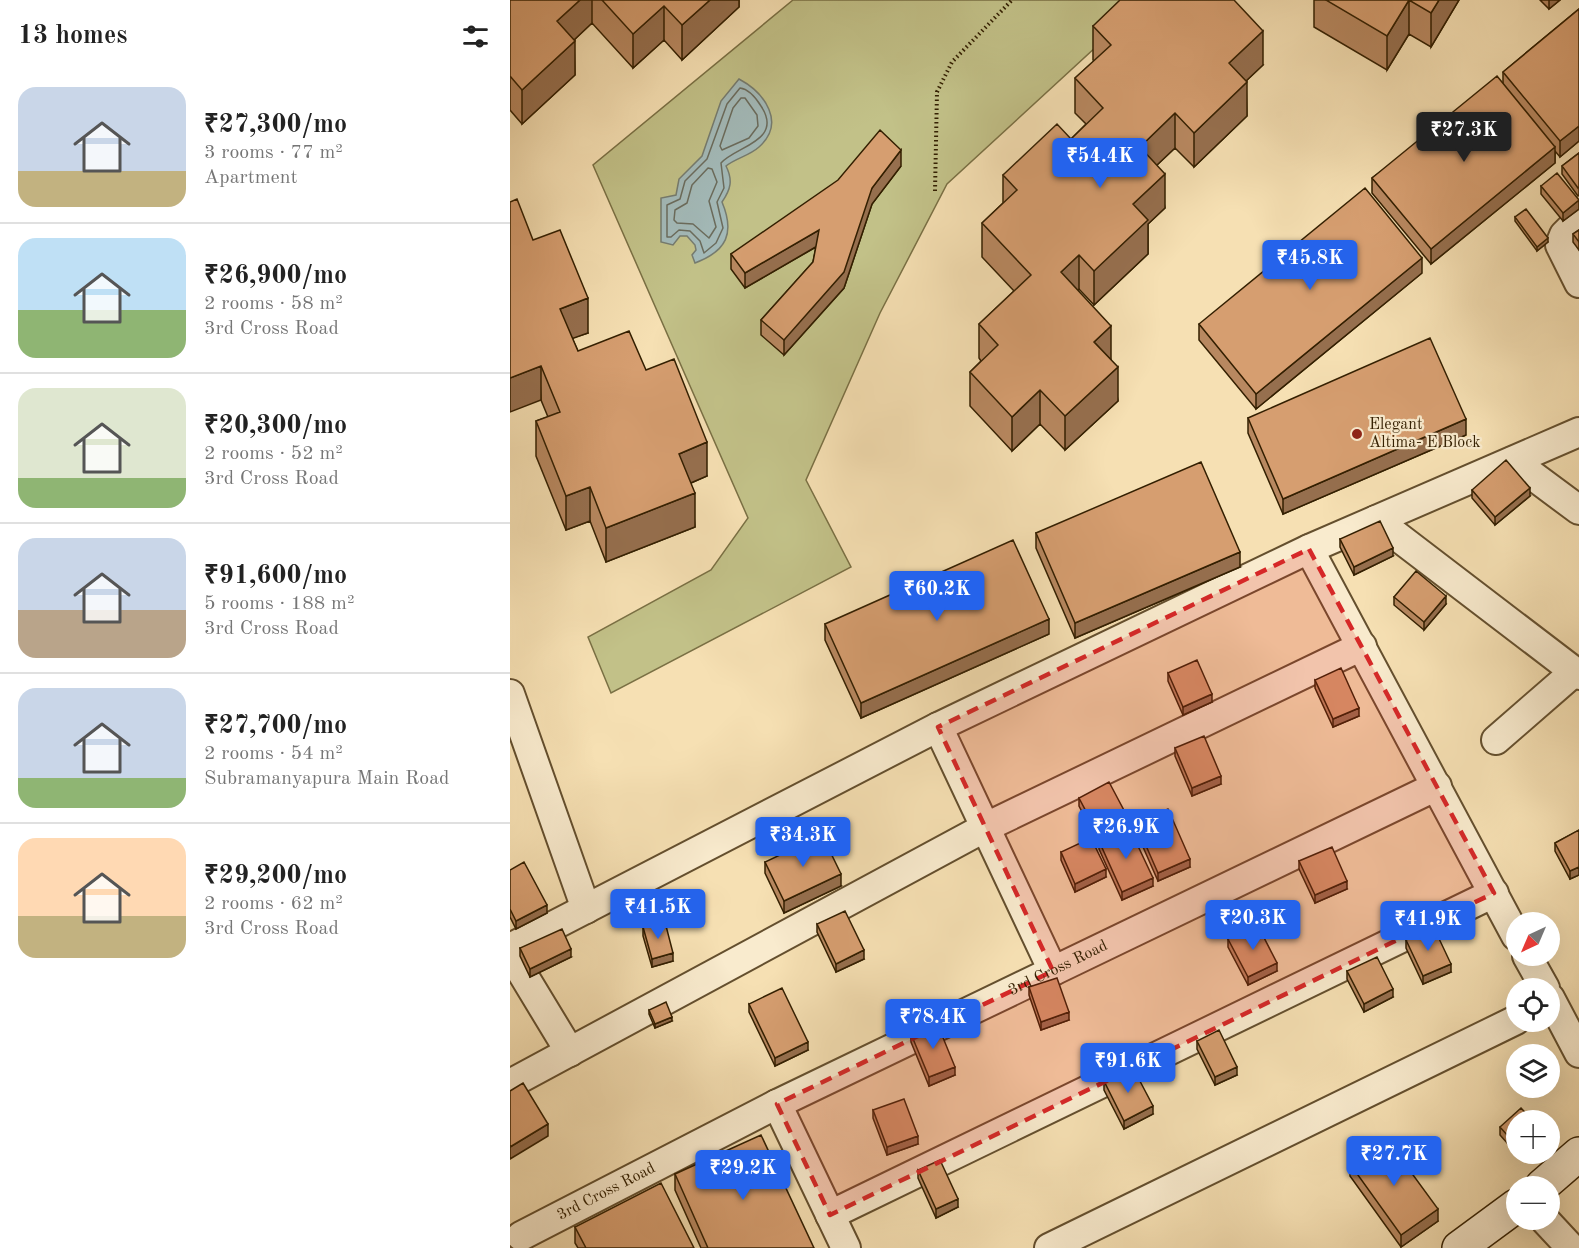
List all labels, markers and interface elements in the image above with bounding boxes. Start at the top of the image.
icon: filters [459,20,492,53]
text: 13 homes [18,23,127,49]
icon: home [66,111,138,183]
text: ₹27,300/mo [204,112,347,138]
pin: ₹27.3K [1415,112,1513,163]
text: ₹27.3K [1430,121,1498,141]
pin: ₹54.4K [1051,138,1149,189]
text: 3 rooms · 77 m² [204,143,343,163]
text: ₹54.4K [1066,147,1134,167]
text: Apartment [204,168,298,188]
pin: ₹45.8K [1261,240,1359,291]
text: ₹45.8K [1276,249,1344,269]
icon: home [66,262,138,334]
text: ₹26,900/mo [204,263,347,289]
text: 2 rooms · 58 m² [204,294,343,314]
text: 3rd Cross Road [204,319,339,339]
icon: home [66,412,138,484]
text: ₹20,300/mo [204,413,347,439]
place label: Elegant Altima- E Block [1369,417,1481,451]
marker: Elegant Altima- E Block [1350,427,1364,441]
text: 2 rooms · 52 m² [204,444,343,464]
text: 3rd Cross Road [204,469,339,489]
icon: home [66,562,138,634]
text: ₹91,600/mo [204,563,347,589]
pin: ₹60.2K [888,571,986,622]
text: ₹60.2K [903,580,971,600]
text: 5 rooms · 188 m² [204,594,354,614]
text: 3rd Cross Road [204,619,339,639]
icon: home [66,712,138,784]
text: ₹27,700/mo [204,713,347,739]
text: 2 rooms · 54 m² [204,744,343,764]
text: Subramanyapura Main Road [204,769,450,789]
pin: ₹26.9K [1077,809,1175,860]
pin: ₹34.3K [754,817,852,868]
text: ₹26.9K [1092,818,1160,838]
text: ₹34.3K [769,826,837,846]
icon: home [66,862,138,934]
text: ₹29,200/mo [204,863,347,889]
pin: ₹41.5K [609,889,707,940]
text: 2 rooms · 62 m² [204,894,343,914]
text: ₹41.5K [624,898,692,918]
pin: ₹20.3K [1204,900,1302,951]
pin: ₹41.9K [1379,901,1477,952]
text: ₹20.3K [1219,909,1287,929]
text: ₹41.9K [1394,910,1462,930]
north arrow [1506,912,1560,966]
map controls [1506,912,1560,1230]
text: 3rd Cross Road [204,919,339,939]
street label: 3rd Cross Road [1006,938,1110,999]
button: locate [1506,978,1560,1032]
pin: ₹78.4K [884,999,982,1050]
text: ₹78.4K [899,1008,967,1028]
pin: ₹91.6K [1079,1043,1177,1094]
button: layers [1506,1044,1560,1098]
text: ₹91.6K [1094,1052,1162,1072]
button: + [1506,1110,1560,1164]
pin: ₹27.7K [1345,1136,1443,1187]
text: ₹27.7K [1360,1145,1428,1165]
pin: ₹29.2K [694,1150,792,1201]
text: ₹29.2K [709,1159,777,1179]
street label: 3rd Cross Road [555,1160,658,1224]
button: − [1506,1176,1560,1230]

